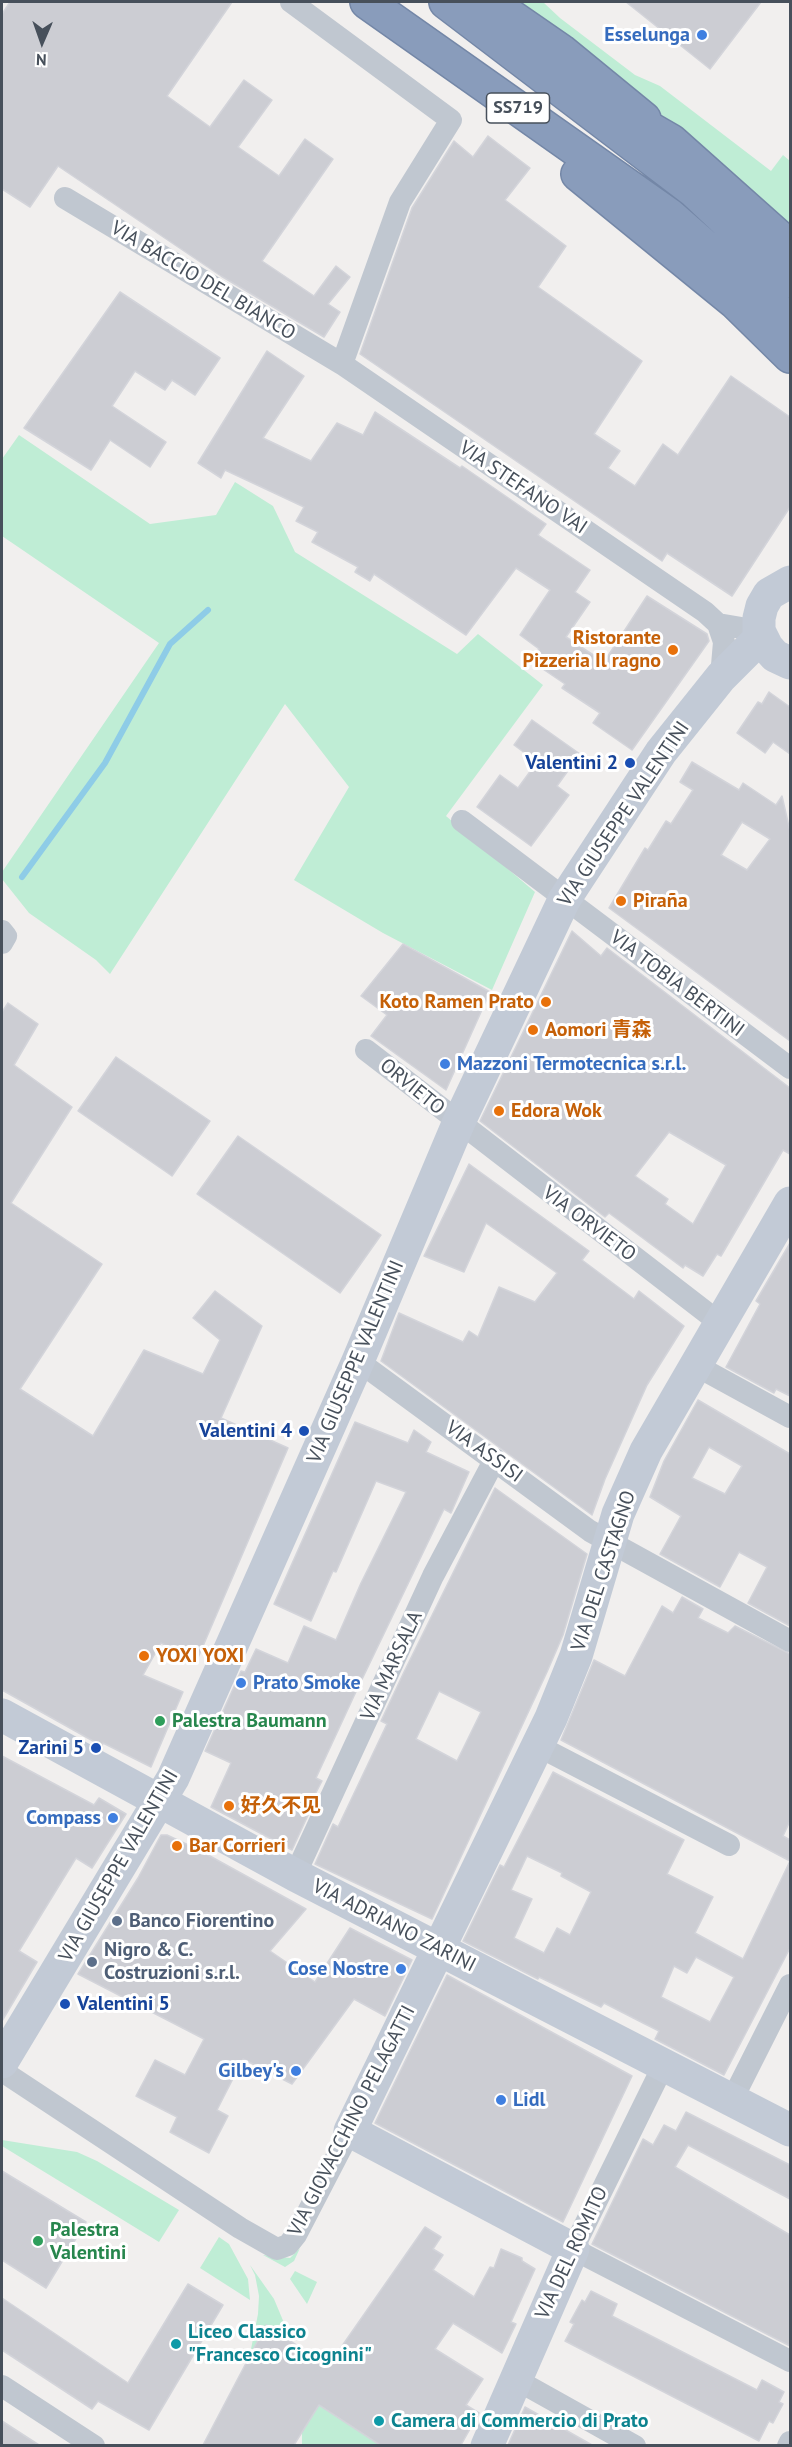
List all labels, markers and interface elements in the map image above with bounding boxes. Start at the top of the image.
north arrow [12,12,72,72]
place label: Esselunga [604,23,690,47]
marker: Esselunga [695,28,709,42]
text: N [36,50,47,70]
road number: SS719 [486,93,550,123]
street label: VIA BACCIO DEL BIANCO [106,216,300,346]
street label: VIA STEFANO VAI [454,436,592,540]
place label: Ristorante Pizzeria Il ragno [523,626,661,673]
marker: Ristorante Pizzeria Il ragno [666,643,680,657]
street label: VIA GIUSEPPE VALENTINI [553,717,695,911]
place label: Valentini 2 [525,751,618,775]
marker: Valentini 2 [623,756,637,770]
place label: Piraña [633,889,688,913]
marker: Piraña [614,894,628,908]
street label: VIA TOBIA BERTINI [605,926,749,1042]
place label: Koto Ramen Prato [380,990,534,1014]
marker: Koto Ramen Prato [539,995,553,1009]
place label: Aomori 青森 [545,1018,652,1042]
marker: Aomori 青森 [526,1023,540,1037]
place label: Mazzoni Termotecnica s.r.l. [457,1052,686,1076]
street label: ORVIETO [375,1054,449,1120]
marker: Mazzoni Termotecnica s.r.l. [438,1057,452,1071]
place label: Edora Wok [511,1099,602,1123]
marker: Edora Wok [492,1104,506,1118]
street label: VIA ORVIETO [538,1181,640,1267]
street label: VIA GIUSEPPE VALENTINI [302,1257,410,1467]
street label: VIA ASSISI [441,1416,527,1488]
place label: Valentini 4 [199,1419,292,1443]
marker: Valentini 4 [297,1424,311,1438]
street label: VIA DEL CASTAGNO [567,1488,641,1654]
street label: VIA MARSALA [356,1607,428,1725]
place label: YOXI YOXI [156,1644,244,1668]
marker: YOXI YOXI [137,1649,151,1663]
place label: Prato Smoke [253,1671,361,1695]
marker: Prato Smoke [234,1676,248,1690]
place label: Palestra Baumann [172,1709,327,1733]
marker: Palestra Baumann [153,1714,167,1728]
place label: Zarini 5 [18,1736,84,1760]
marker: Zarini 5 [89,1741,103,1755]
street label: VIA GIUSEPPE VALENTINI [54,1766,184,1966]
place label: 好久不见 [241,1794,321,1818]
marker: 好久不见 [222,1799,236,1813]
place label: Compass [26,1806,101,1830]
marker: Compass [106,1811,120,1825]
place label: Bar Corrieri [189,1834,286,1858]
marker: Bar Corrieri [170,1839,184,1853]
street label: VIA ADRIANO ZARINI [308,1874,480,1978]
place label: Banco Fiorentino [129,1909,274,1933]
marker: Banco Fiorentino [110,1914,124,1928]
place label: Nigro & C. Costruzioni s.r.l. [104,1938,240,1985]
marker: Nigro & C. Costruzioni s.r.l. [85,1955,99,1969]
place label: Cose Nostre [288,1957,389,1981]
marker: Cose Nostre [394,1962,408,1976]
place label: Valentini 5 [77,1992,170,2016]
marker: Valentini 5 [58,1997,72,2011]
street label: VIA GIOVACCHINO PELAGATTI [283,2002,421,2240]
place label: Gilbey's [218,2059,284,2083]
marker: Gilbey's [289,2064,303,2078]
place label: Lidl [513,2088,545,2112]
marker: Lidl [494,2093,508,2107]
street label: VIA DEL ROMITO [531,2183,613,2323]
place label: Palestra Valentini [50,2218,126,2265]
marker: Palestra Valentini [31,2234,45,2248]
place label: Liceo Classico "Francesco Cicognini" [188,2320,372,2367]
marker: Liceo Classico "Francesco Cicognini" [169,2337,183,2351]
place label: Camera di Commercio di Prato [391,2409,648,2433]
marker: Camera di Commercio di Prato [372,2414,386,2428]

